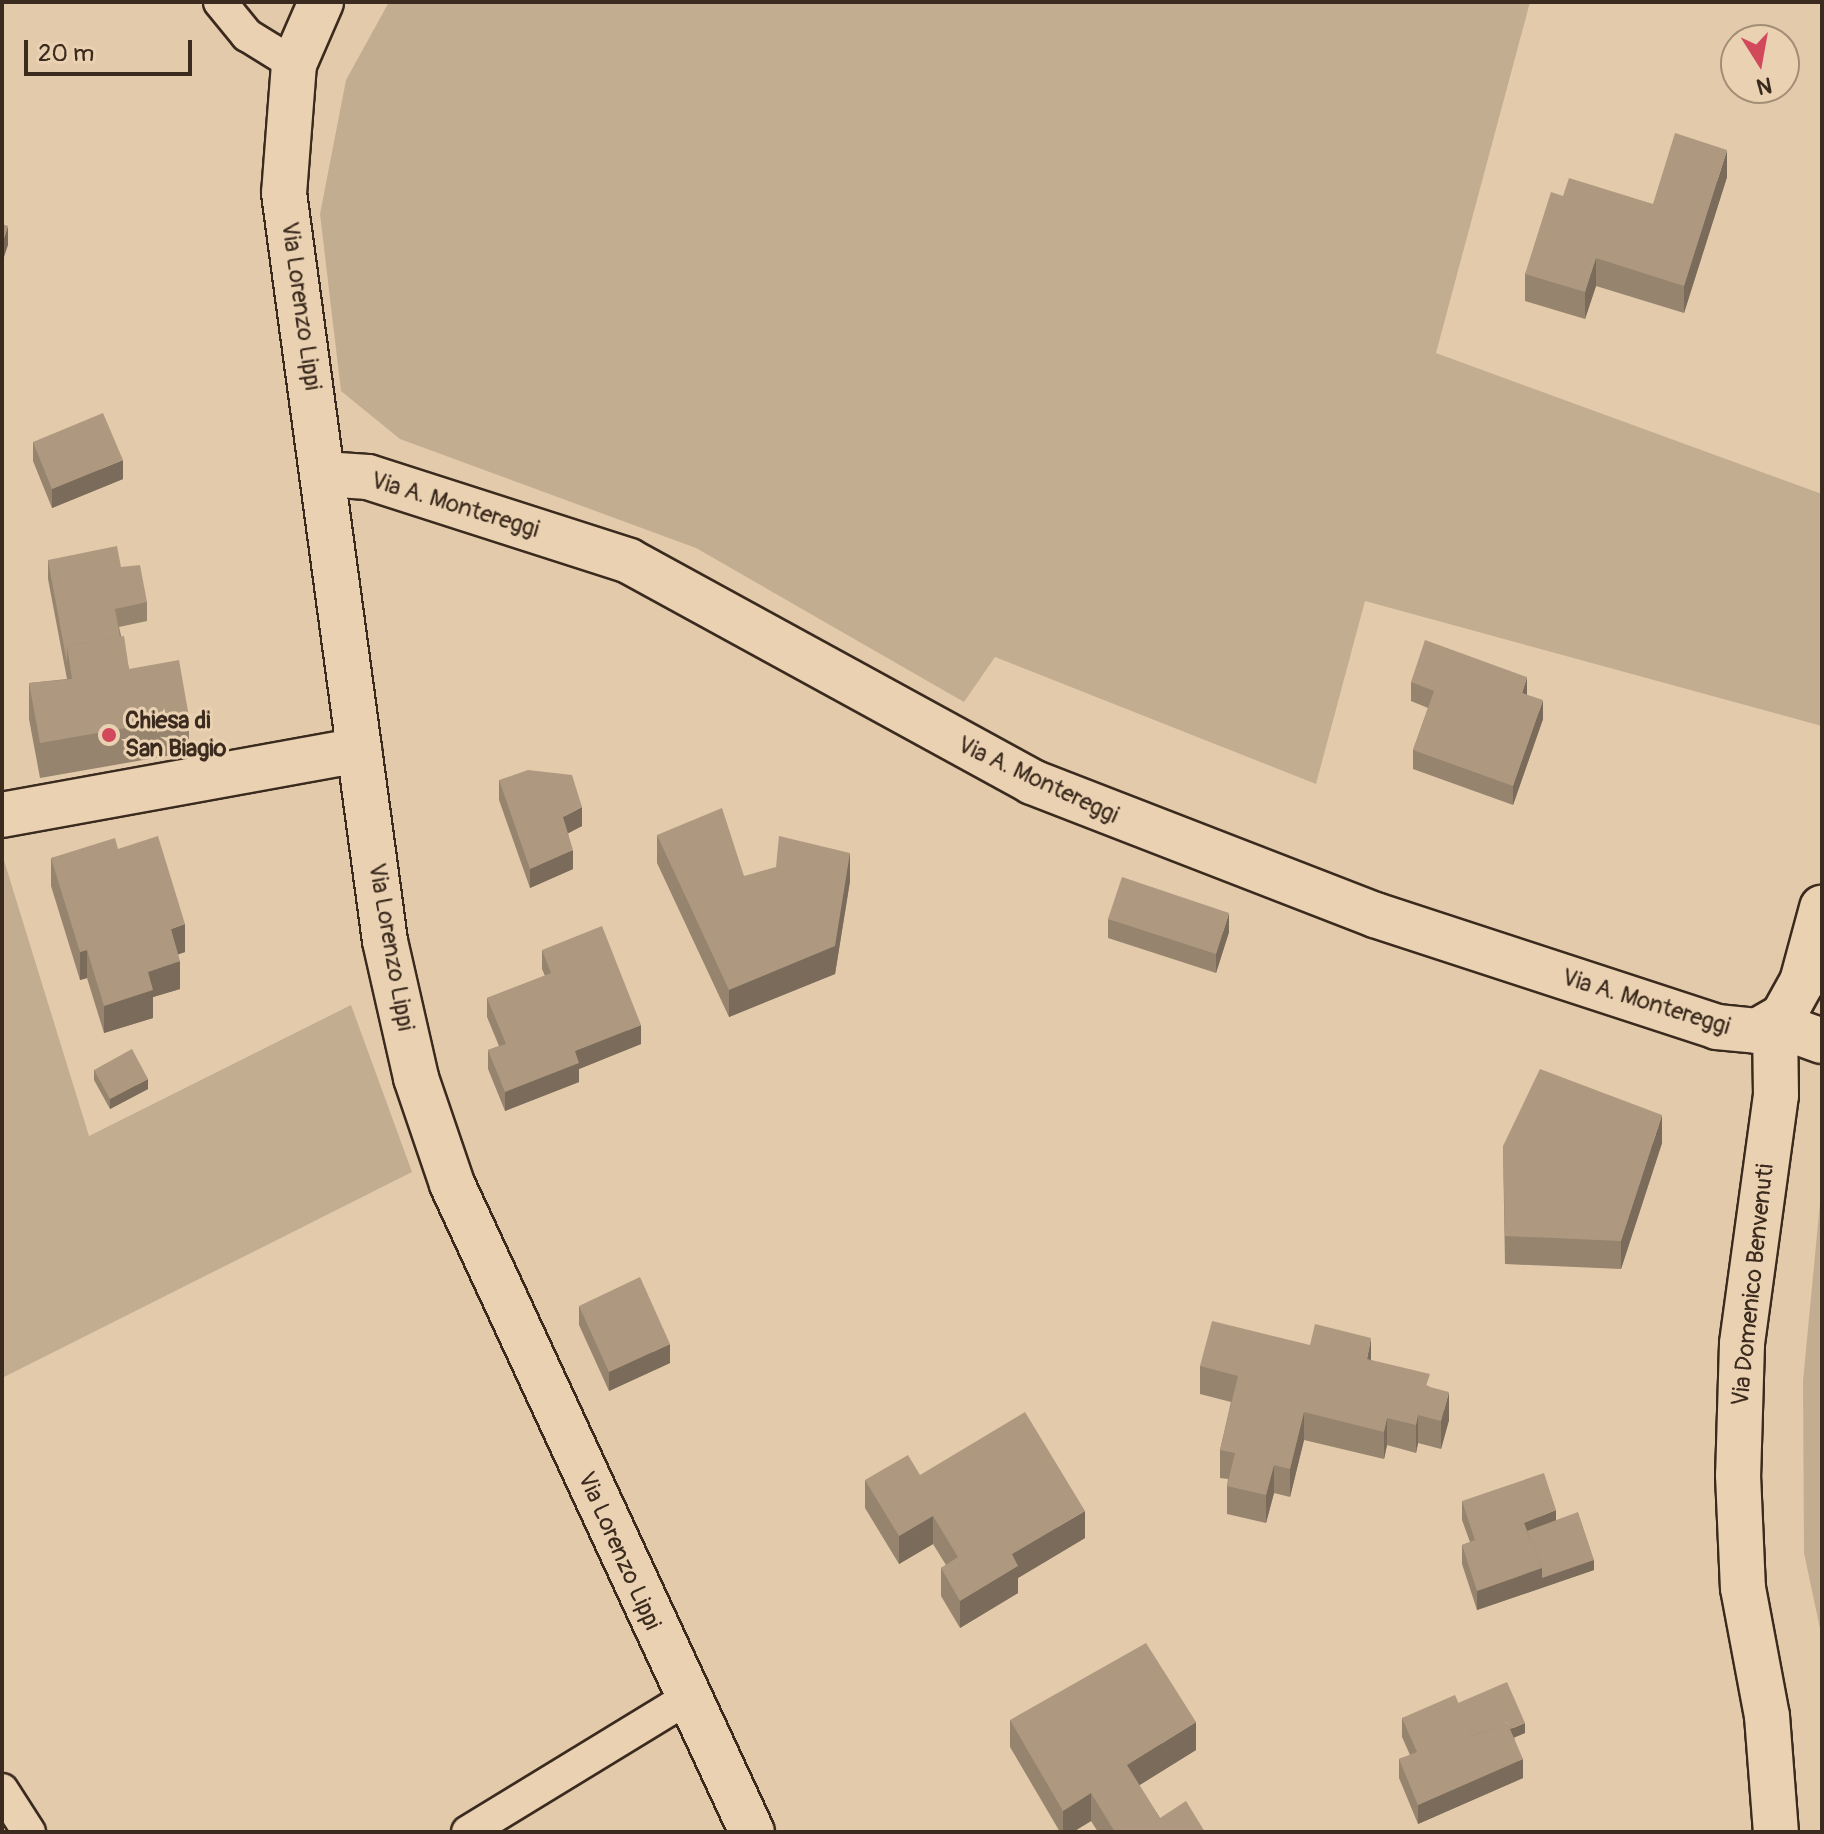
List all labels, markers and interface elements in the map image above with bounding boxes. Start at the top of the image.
scale bar [28,24,196,74]
north arrow [1720,24,1800,104]
text: 20 m [38,39,94,68]
text: N [1754,70,1774,101]
street label: Via Lorenzo Lippi [275,220,327,392]
street label: Via A. Montereggi [368,466,542,544]
place label: Chiesa di San Biagio [125,707,226,763]
marker: Chiesa di San Biagio [100,726,118,744]
street label: Via A. Montereggi [953,730,1123,830]
street label: Via Lorenzo Lippi [362,861,420,1033]
street label: Via A. Montereggi [1559,963,1733,1041]
street label: Via Domenico Benvenuti [1726,1163,1780,1407]
street label: Via Lorenzo Lippi [571,1468,667,1634]

